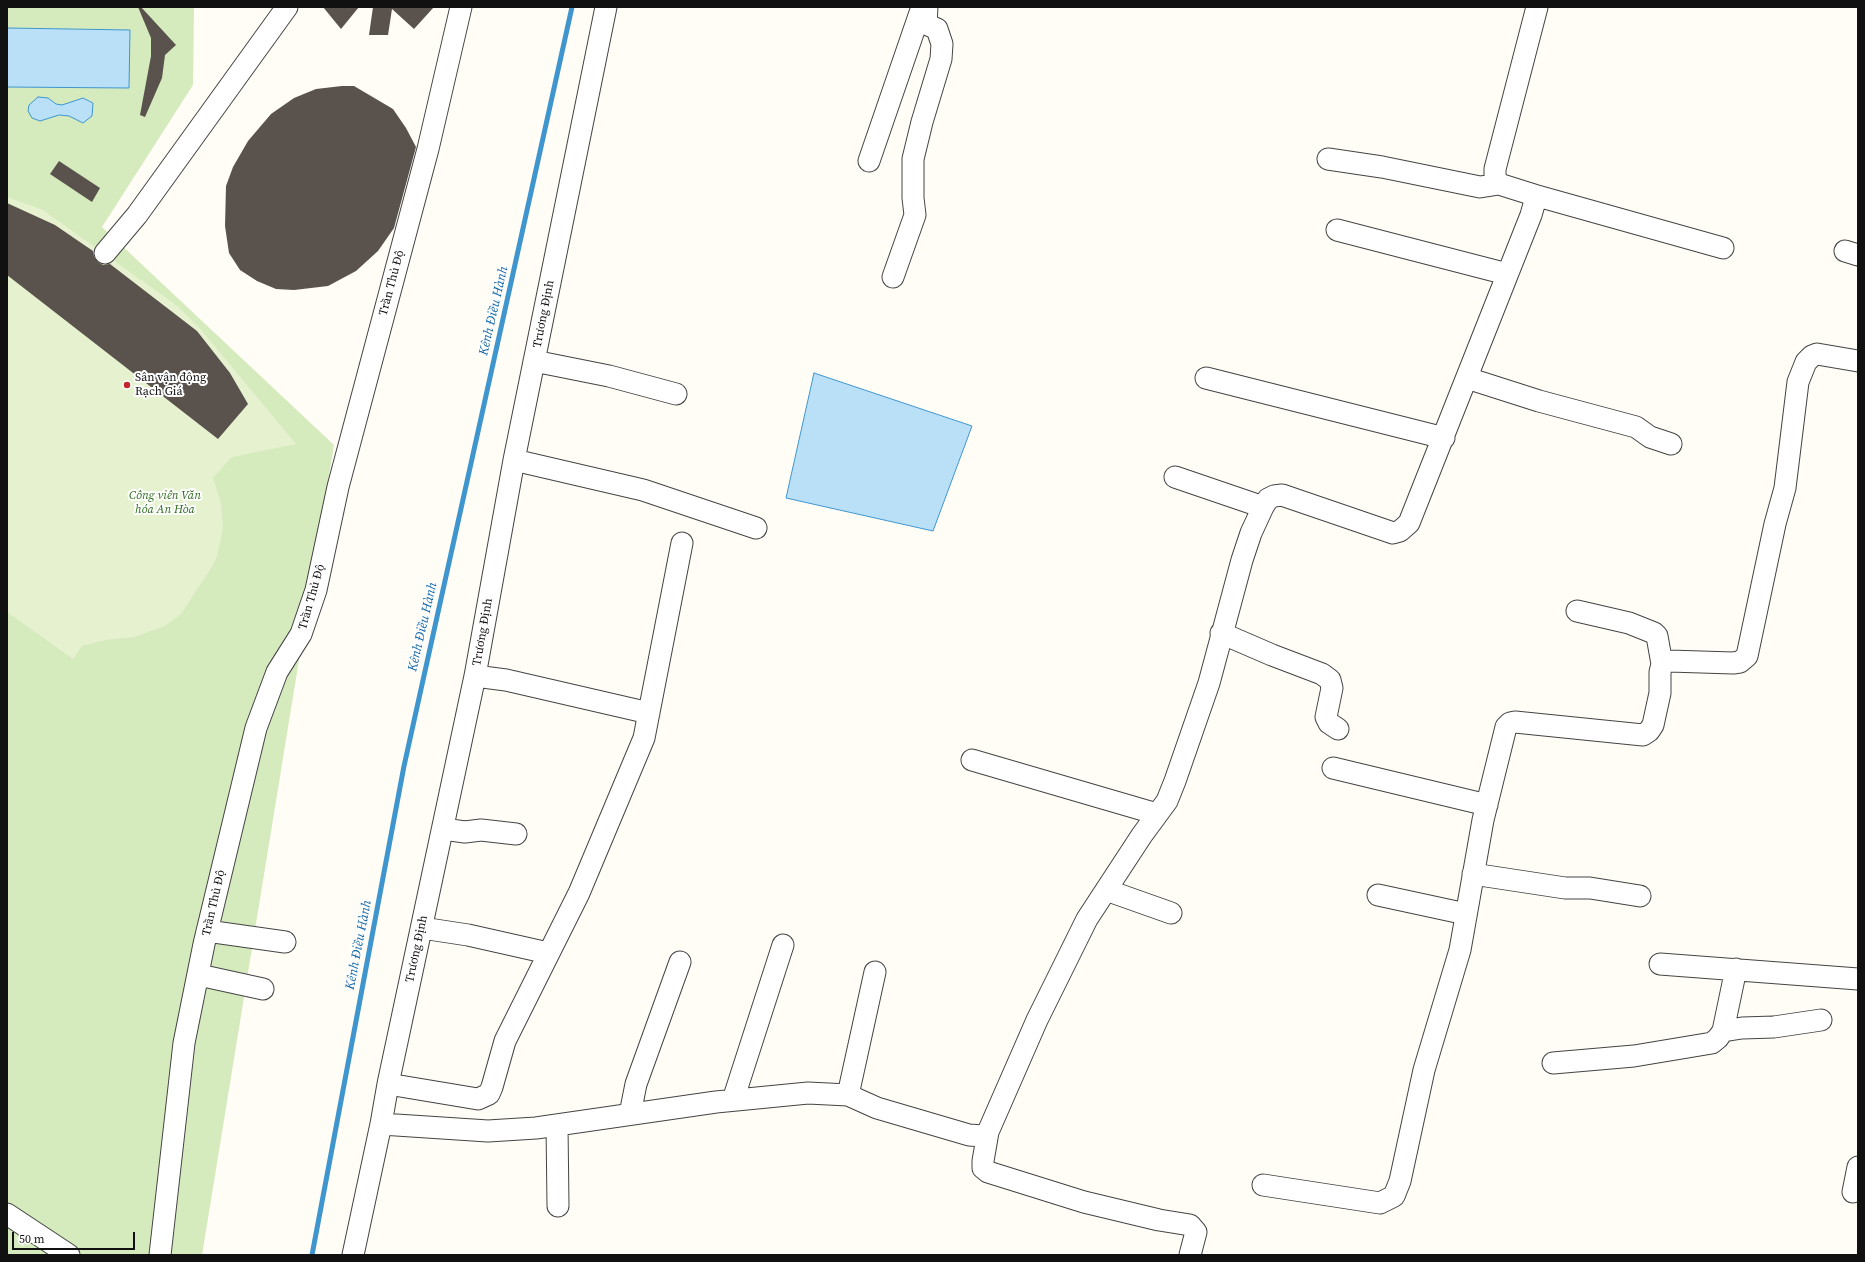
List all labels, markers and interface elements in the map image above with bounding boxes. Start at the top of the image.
street label: Trần Thủ Độ [376,249,408,317]
water label: Kênh Điều Hành [476,265,512,357]
street label: Trương Định [530,279,558,349]
place label: Sân vận động Rạch Giá [135,371,206,399]
marker: Sân vận động Rạch Giá [122,380,132,390]
park label: Công viên Văn hóa An Hòa [129,489,201,517]
street label: Trần Thủ Độ [296,563,328,631]
water label: Kênh Điều Hành [405,581,441,673]
street label: Trương Định [470,597,496,667]
street label: Trần Thủ Độ [199,869,229,937]
water label: Kênh Điều Hành [343,899,375,991]
street label: Trương Định [403,914,431,984]
scale bar [14,1224,137,1250]
text: 50 m [19,1231,45,1247]

